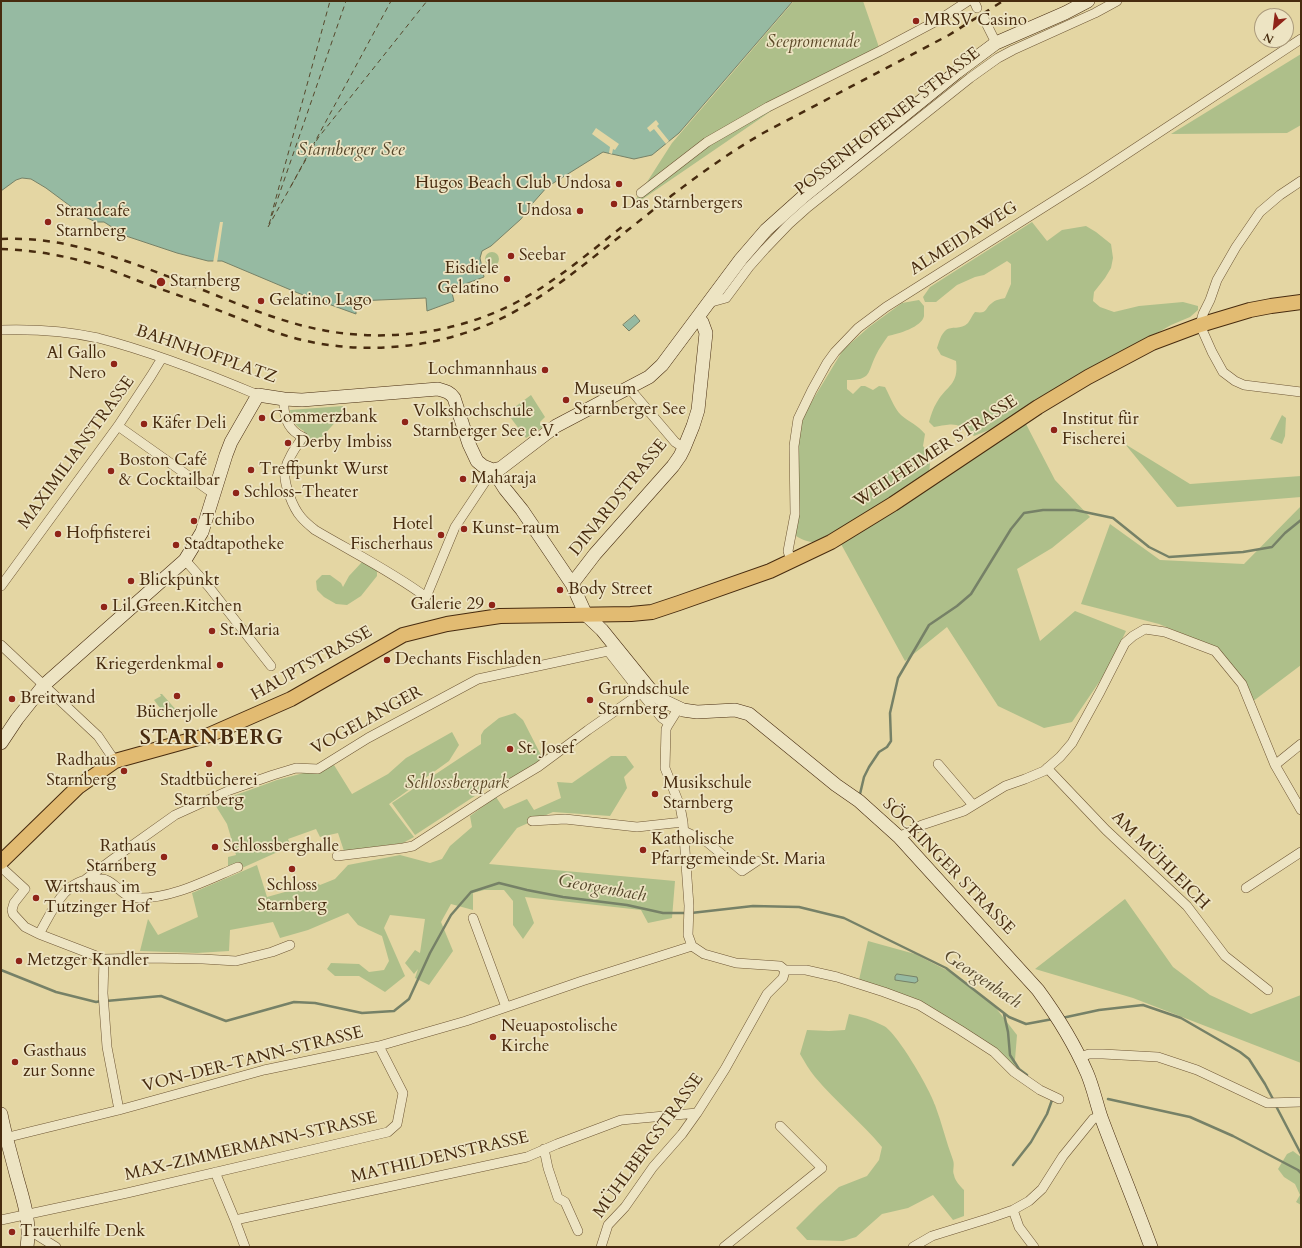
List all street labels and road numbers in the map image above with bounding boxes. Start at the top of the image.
street label: POSSENHOFENER STRASSE [791,43,985,201]
street label: ALMEIDAWEG [906,198,1022,280]
street label: BAHNHOFPLATZ [133,321,279,389]
street label: MAXIMILIANSTRASSE [15,373,139,533]
street label: WEILHEIMER STRASSE [850,391,1022,513]
street label: DINARDSTRASSE [566,436,672,560]
street label: HAUPTSTRASSE [248,622,376,706]
street label: VOGELANGER [308,682,426,760]
street label: SÖCKINGER STRASSE [878,795,1018,939]
street label: AM MÜHLEICH [1107,808,1213,914]
street label: VON-DER-TANN-STRASSE [141,1023,365,1097]
street label: MÜHLBERGSTRASSE [590,1070,708,1222]
street label: MAX-ZIMMERMANN-STRASSE [123,1108,379,1186]
street label: MATHILDENSTRASSE [349,1128,531,1188]

